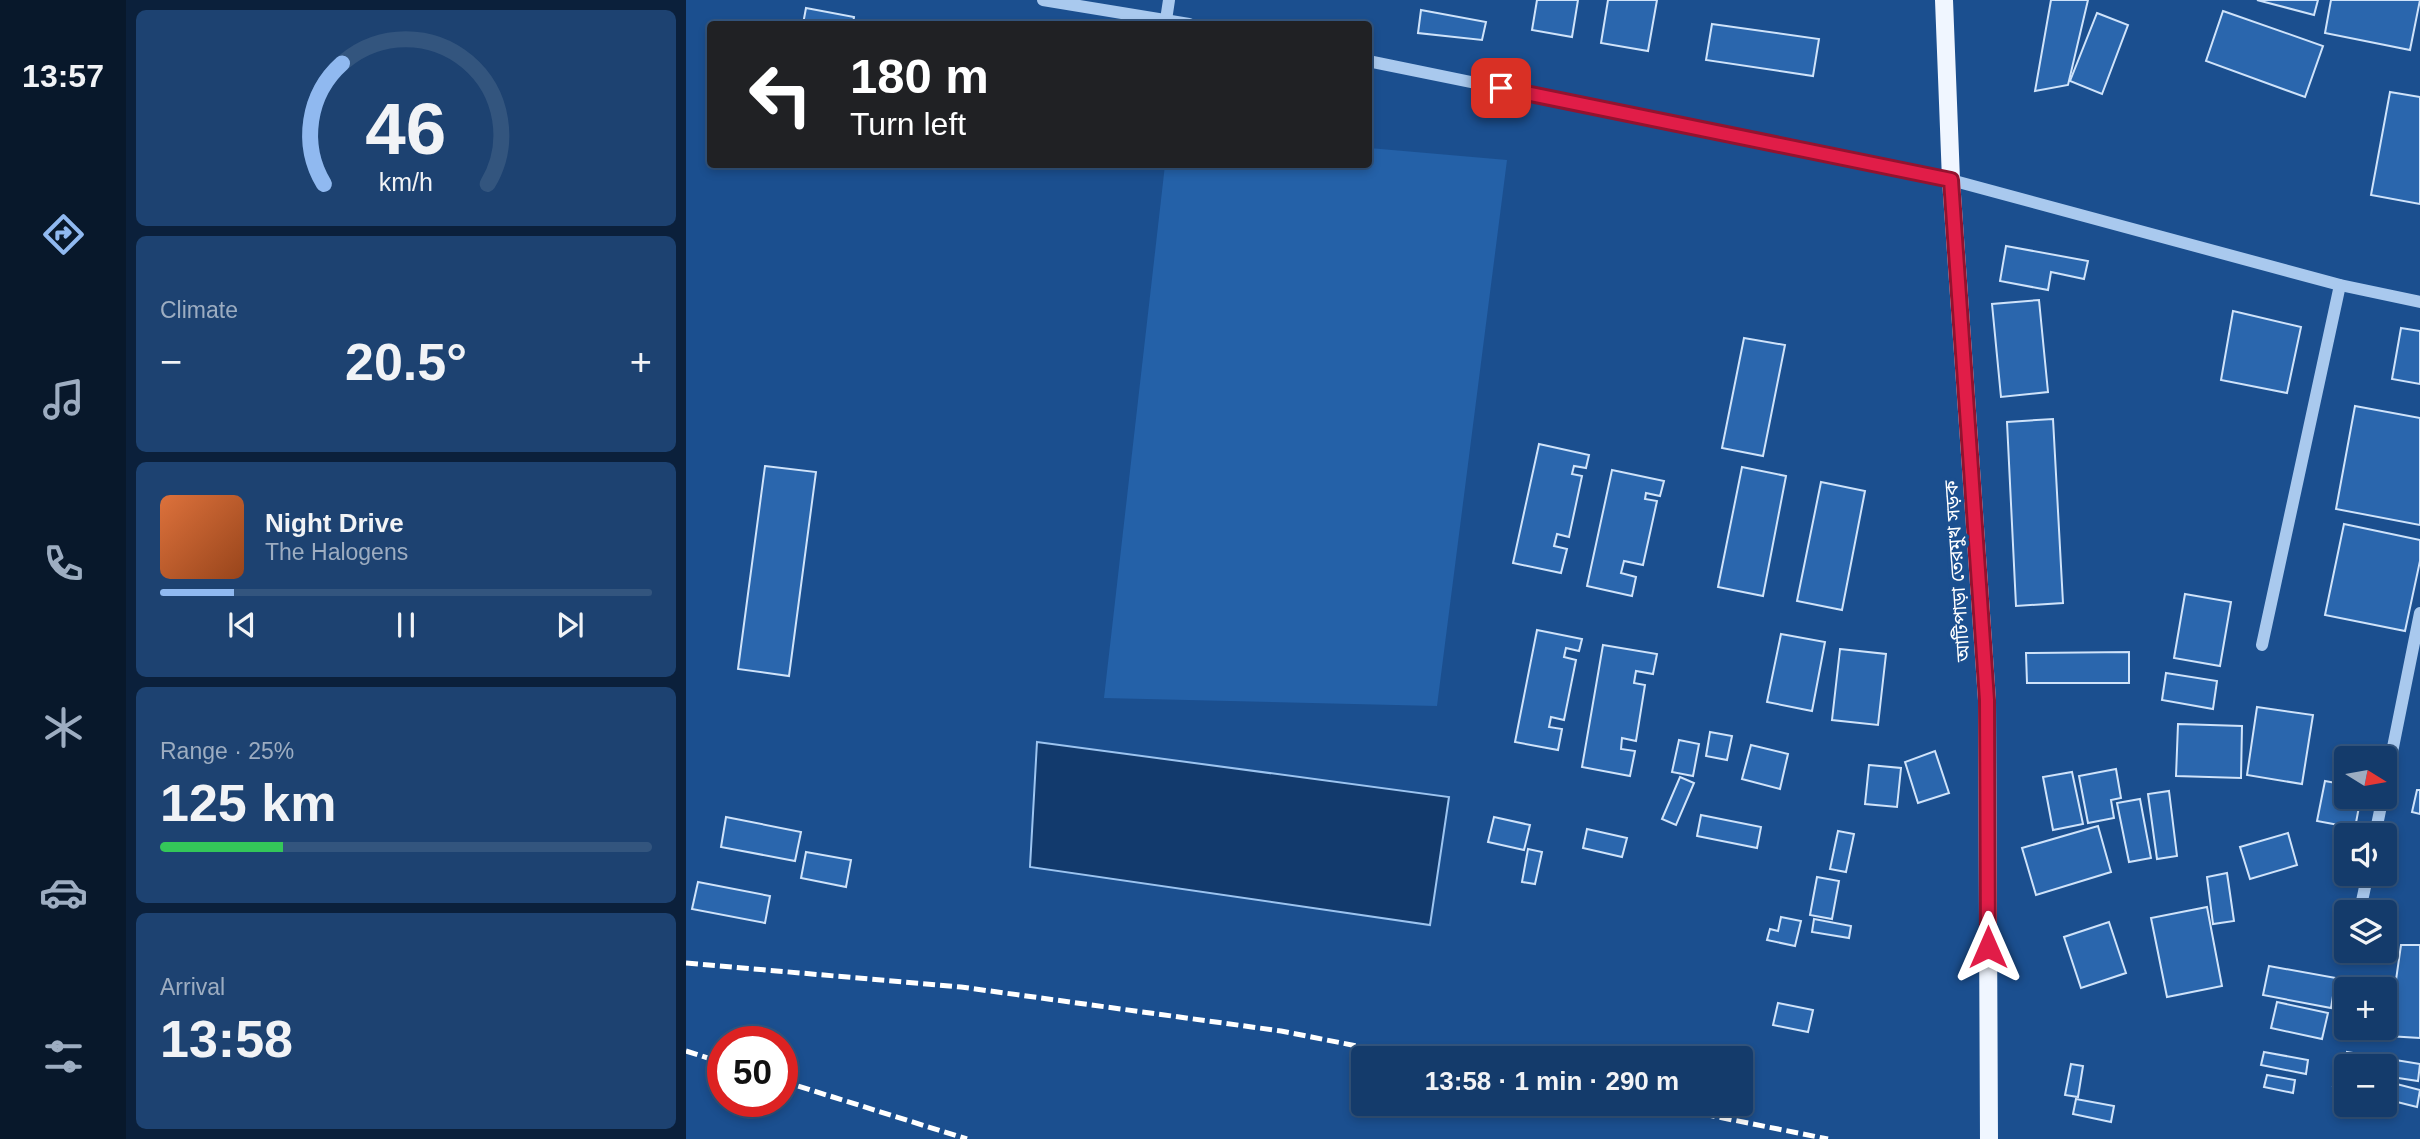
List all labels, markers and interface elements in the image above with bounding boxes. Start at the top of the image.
icon: left [735,49,826,140]
text: 180 m [850,49,989,103]
text: 13:57 [22,58,104,94]
pin [1471,58,1531,118]
icon: arrive [1482,69,1520,107]
text: 46 [366,88,446,169]
text: Turn left [850,106,966,142]
text: km/h [379,168,433,196]
icon: directions [39,210,88,259]
text: Climate [160,297,238,323]
text: 20.5° [345,333,467,391]
text: − [160,341,182,383]
text: + [630,341,652,383]
icon: music [39,375,88,424]
street label: আটিপাড়া তেরমুখ সড়ক [1939,479,1975,663]
text: Night Drive [265,508,404,538]
icon: phone [39,539,88,588]
text: The Halogens [265,539,408,565]
icon: previous [223,606,261,644]
icon: pause [387,606,425,644]
icon: next [551,606,589,644]
icon: climate [39,703,88,752]
text: Range · 25% [160,738,294,764]
north arrow [2334,746,2398,808]
map controls [2334,746,2397,1117]
text: 125 km [160,774,336,832]
button: sound [2334,823,2397,886]
icon: car [39,868,88,917]
button: layers [2334,900,2397,963]
position arrow [1951,910,2025,984]
text: Arrival [160,974,225,1000]
button: + [2334,977,2397,1040]
text: 13:58 [160,1010,293,1068]
speed limit sign: 50 [707,1026,798,1117]
icon: filters [39,1032,88,1081]
button: − [2334,1054,2397,1117]
text: 13:58 · 1 min · 290 m [1425,1066,1679,1096]

